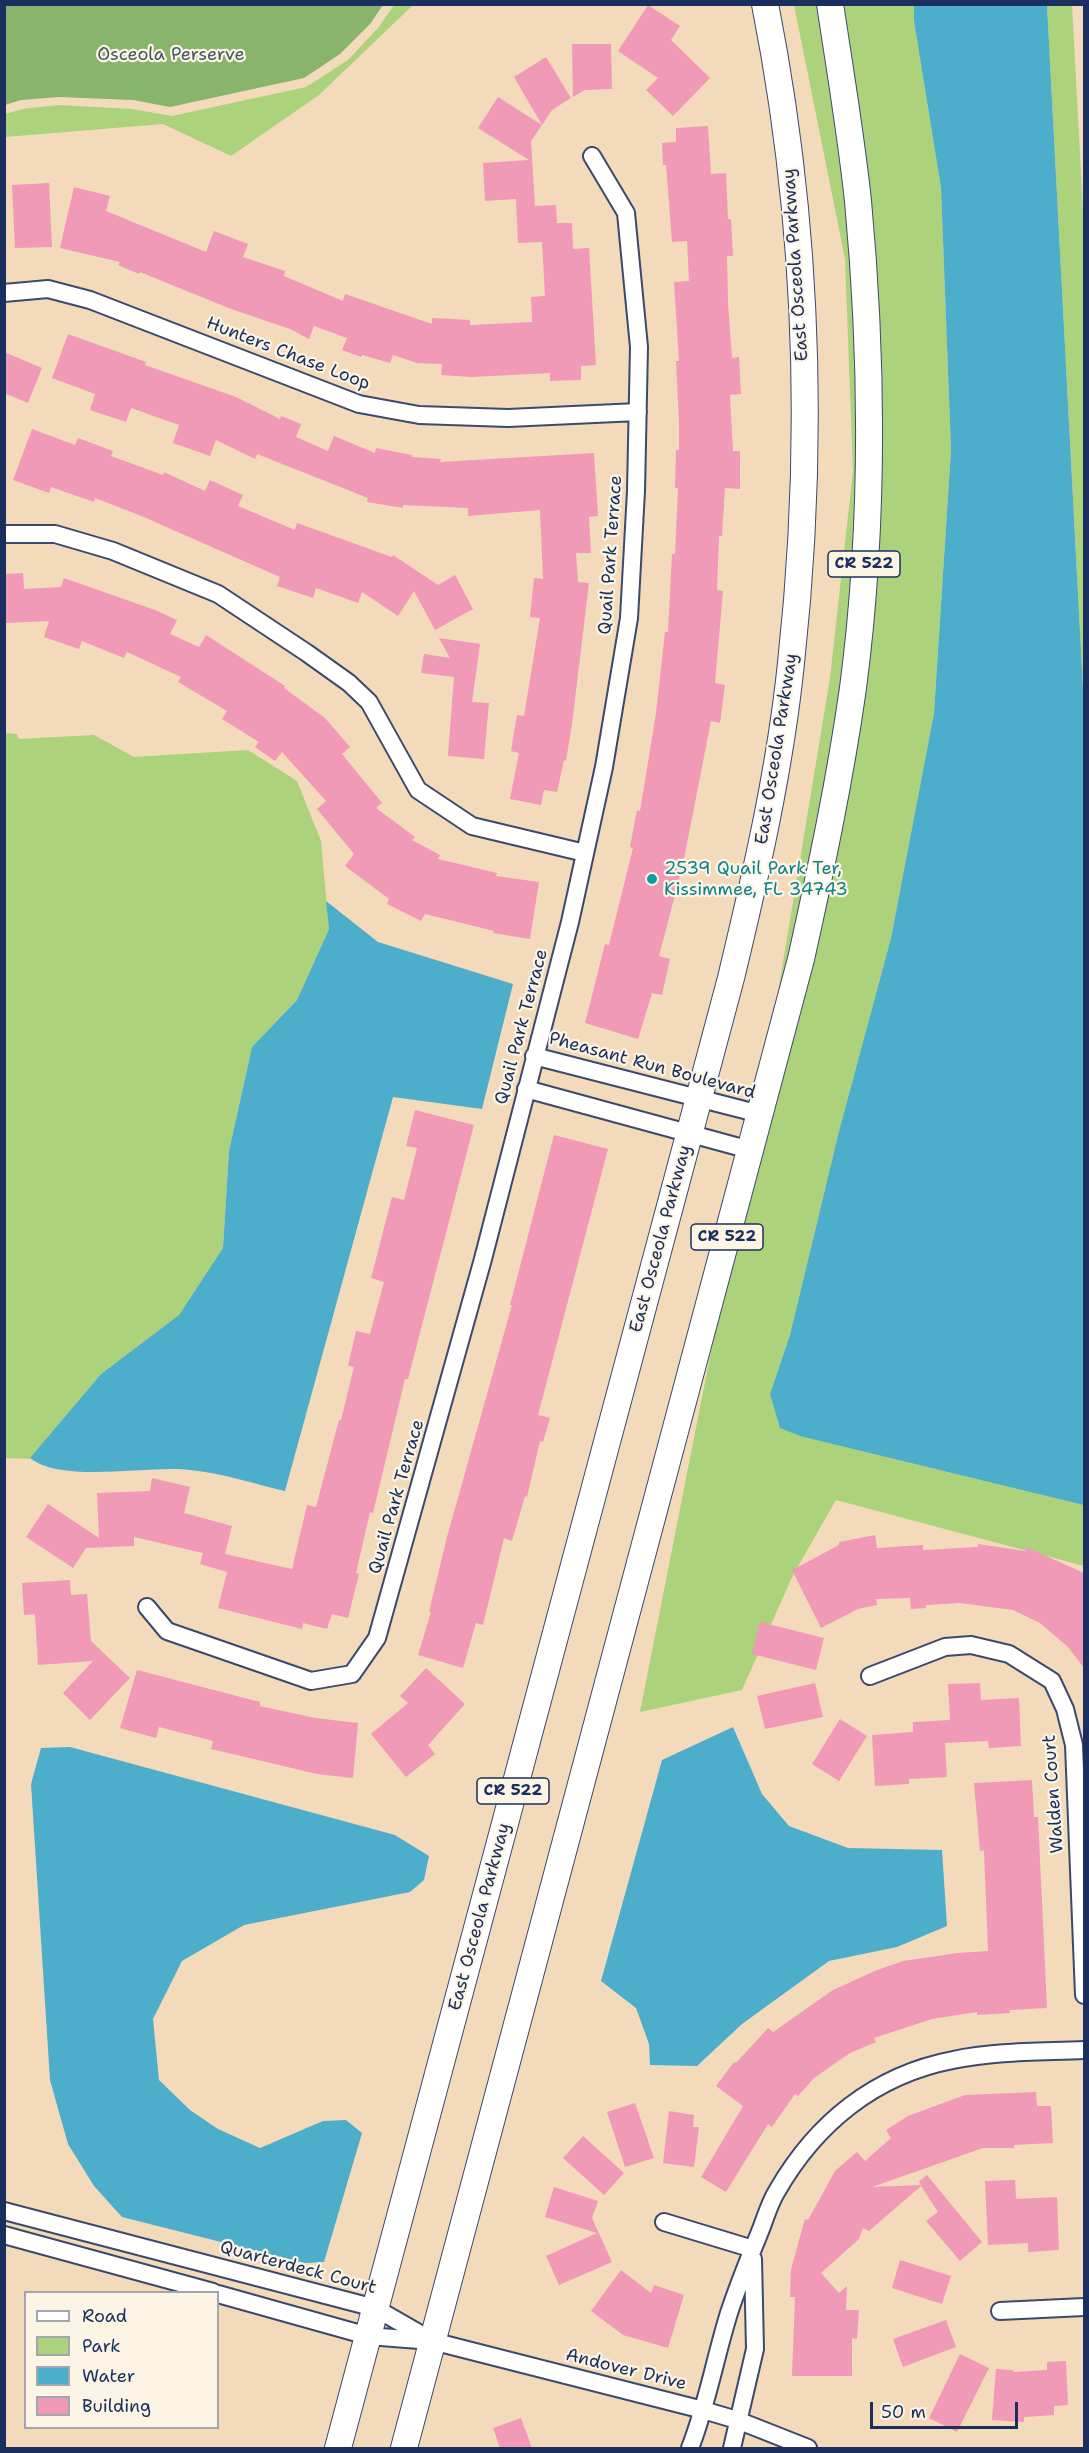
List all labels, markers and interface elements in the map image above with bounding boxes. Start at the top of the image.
park label: Osceola Perserve [97,44,245,66]
street label: East Osceola Parkway [778,168,814,362]
street label: Hunters Chase Loop [203,313,373,395]
street label: Quail Park Terrace [595,475,627,635]
road number: CR 522 [828,551,900,577]
street label: East Osceola Parkway [751,652,803,846]
place label: 2539 Quail Park Ter, Kissimmee, FL 34743 [664,858,848,900]
marker: 2539 Quail Park Ter, Kissimmee, FL 34743 [645,872,659,886]
street label: Quail Park Terrace [491,947,553,1107]
street label: Pheasant Run Boulevard [546,1028,758,1104]
street label: East Osceola Parkway [626,1143,696,1335]
road number: CR 522 [691,1224,763,1250]
street label: Quail Park Terrace [365,1417,429,1577]
street label: Walden Court [1039,1734,1069,1854]
road number: CR 522 [477,1778,549,1804]
street label: East Osceola Parkway [445,1821,515,2013]
street label: Quarterdeck Court [217,2237,379,2299]
legend [24,2291,219,2429]
text: Road [82,2304,127,2328]
text: Park [82,2334,121,2358]
street label: Andover Drive [563,2345,689,2395]
text: Water [82,2364,135,2388]
scale bar [873,2390,1022,2428]
text: Building [82,2394,151,2418]
text: 50 m [881,2400,926,2424]

